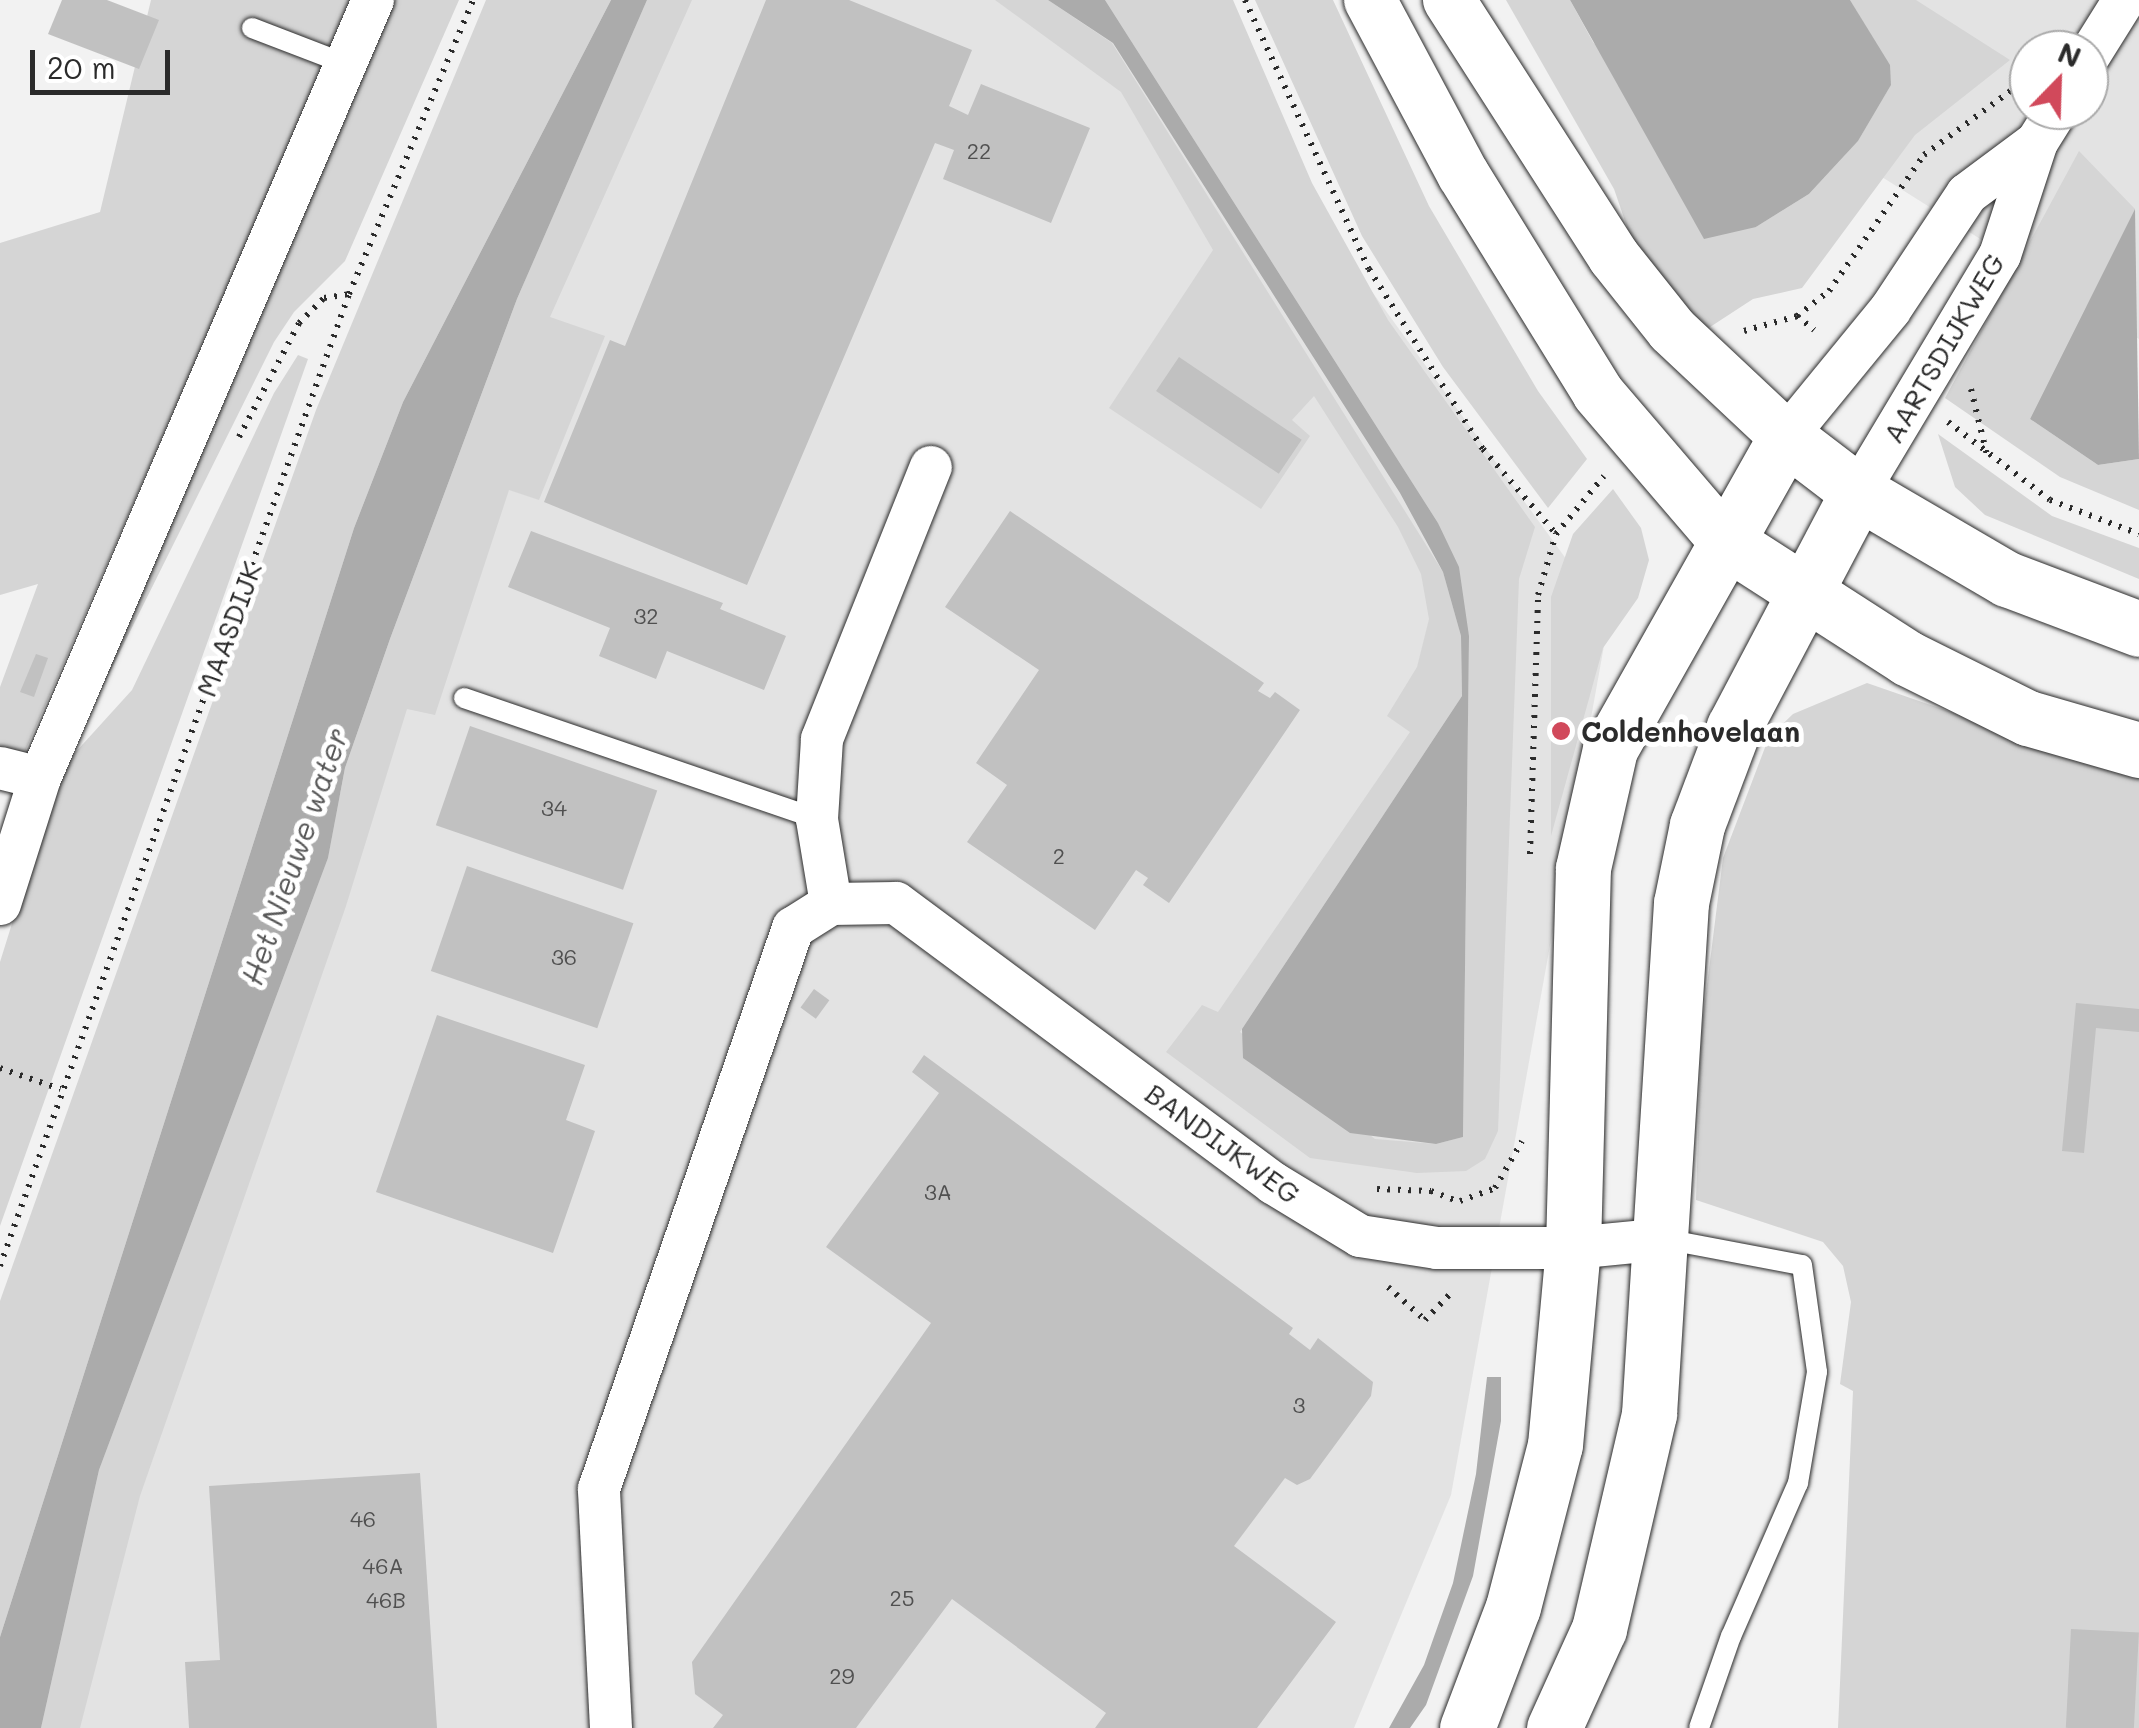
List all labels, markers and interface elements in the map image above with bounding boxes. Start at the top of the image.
scale bar [35,30,175,92]
north arrow [2009,30,2109,130]
text: N [2053,33,2087,75]
text: 20 m [47,47,116,87]
house number: 22 [967,138,991,164]
street label: AARTSDIJKWEG [1875,247,2011,449]
street label: MAASDIJK [188,557,268,701]
house number: 32 [633,603,659,629]
place label: Coldenhovelaan [1581,714,1800,748]
marker: Coldenhovelaan [1550,720,1572,742]
water label: Het Nieuwe water [233,723,355,989]
house number: 34 [541,795,567,821]
house number: 2 [1053,843,1065,869]
house number: 36 [551,944,577,970]
street label: BANDIJKWEG [1139,1076,1307,1210]
house number: 3A [924,1179,952,1205]
house number: 3 [1293,1392,1305,1418]
house number: 46 [350,1506,376,1532]
house number: 46A [362,1553,404,1579]
house number: 25 [889,1585,915,1611]
house number: 46B [366,1587,406,1613]
house number: 29 [829,1663,855,1689]

